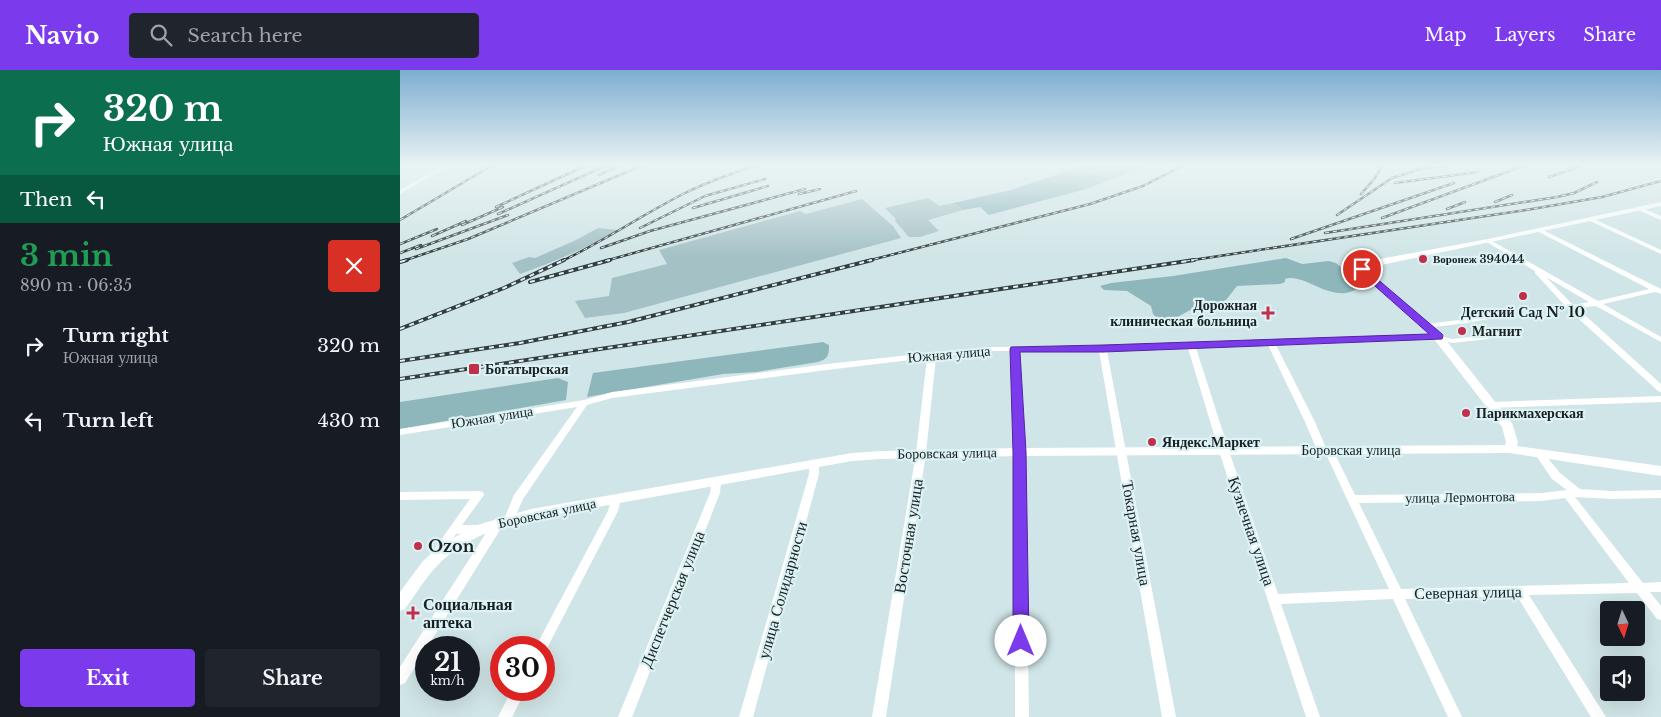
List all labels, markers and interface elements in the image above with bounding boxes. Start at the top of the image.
search box [129,13,479,58]
text: Navio [25,21,99,50]
icon: search [147,21,175,49]
text: Search here [187,24,302,47]
text: Map [1425,24,1466,46]
text: Layers [1494,24,1555,46]
text: Share [1583,24,1636,46]
text: 320 m [103,87,223,130]
icon: right [20,90,85,155]
text: Южная улица [103,130,233,157]
icon: left [82,185,110,213]
text: Then [20,188,72,211]
text: 3 min [20,237,113,274]
button: close [328,240,380,292]
pin [1341,248,1383,290]
place label: Воронеж 394044 [1433,252,1524,266]
marker: Воронеж 394044 [1417,253,1429,265]
icon: arrive [1348,255,1376,283]
text: 890 m · 06:35 [20,275,132,295]
marker: Детский Сад № 10 [1517,290,1529,302]
place label: Дорожная клиническая больница [1110,296,1257,330]
place label: Детский Сад № 10 [1461,303,1585,321]
marker: Дорожная клиническая больница [1261,306,1275,320]
place label: Магнит [1472,322,1522,340]
text: Turn right [63,324,169,347]
marker: Магнит [1456,325,1468,337]
icon: right [20,332,48,360]
text: 320 m [317,334,380,357]
street label: Южная улица [907,341,992,367]
text: Южная улица [63,347,158,367]
place label: Богатырская [485,360,569,378]
marker: Богатырская [467,362,481,376]
street label: Южная улица [450,401,535,432]
place label: Парикмахерская [1476,404,1584,422]
icon: left [20,407,48,435]
marker: Парикмахерская [1460,407,1472,419]
text: Turn left [63,409,154,432]
text: 430 m [318,409,380,432]
place label: Яндекс.Маркет [1162,433,1260,451]
marker: Яндекс.Маркет [1146,436,1158,448]
street label: Боровская улица [1301,441,1402,459]
street label: Боровская улица [897,443,998,463]
street label: Кузнечная улица [1224,474,1280,588]
street label: Восточная улица [889,477,927,595]
street label: Токарная улица [1118,479,1156,587]
street label: улица Лермонтова [1405,487,1516,507]
street label: Боровская улица [496,494,598,532]
street label: улица Солидарности [753,519,811,661]
street label: Диспетчерская улица [635,528,709,670]
place label: Ozon [428,536,475,556]
marker: Ozon [412,540,424,552]
street label: Северная улица [1414,581,1522,603]
place label: Социальная аптека [423,594,513,632]
north arrow [1600,601,1645,646]
map controls [1600,601,1645,701]
marker: Социальная аптека [407,607,419,619]
position arrow [994,614,1046,666]
speed limit sign: 30 [490,636,555,701]
text: 21 [434,647,461,678]
button: Exit [20,649,195,707]
button: Share [205,649,380,707]
button: sound [1600,656,1645,701]
text: km/h [430,673,465,688]

